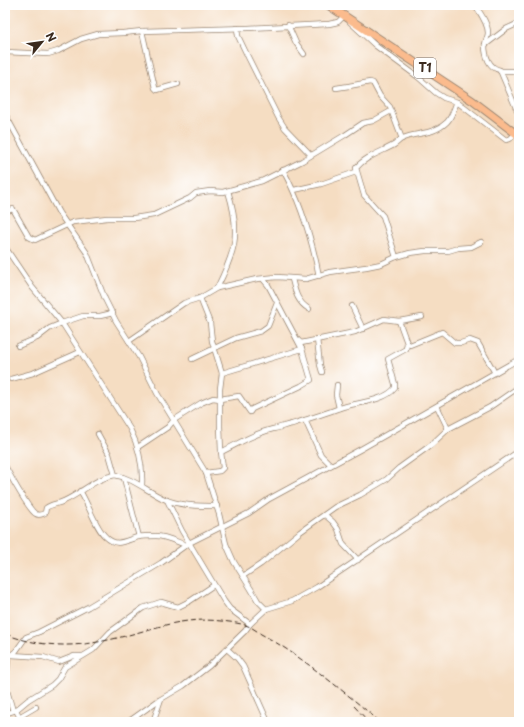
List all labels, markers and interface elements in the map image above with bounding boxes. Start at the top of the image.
north arrow [22,22,62,62]
text: N [42,29,61,45]
road number: T1 [414,58,436,78]

